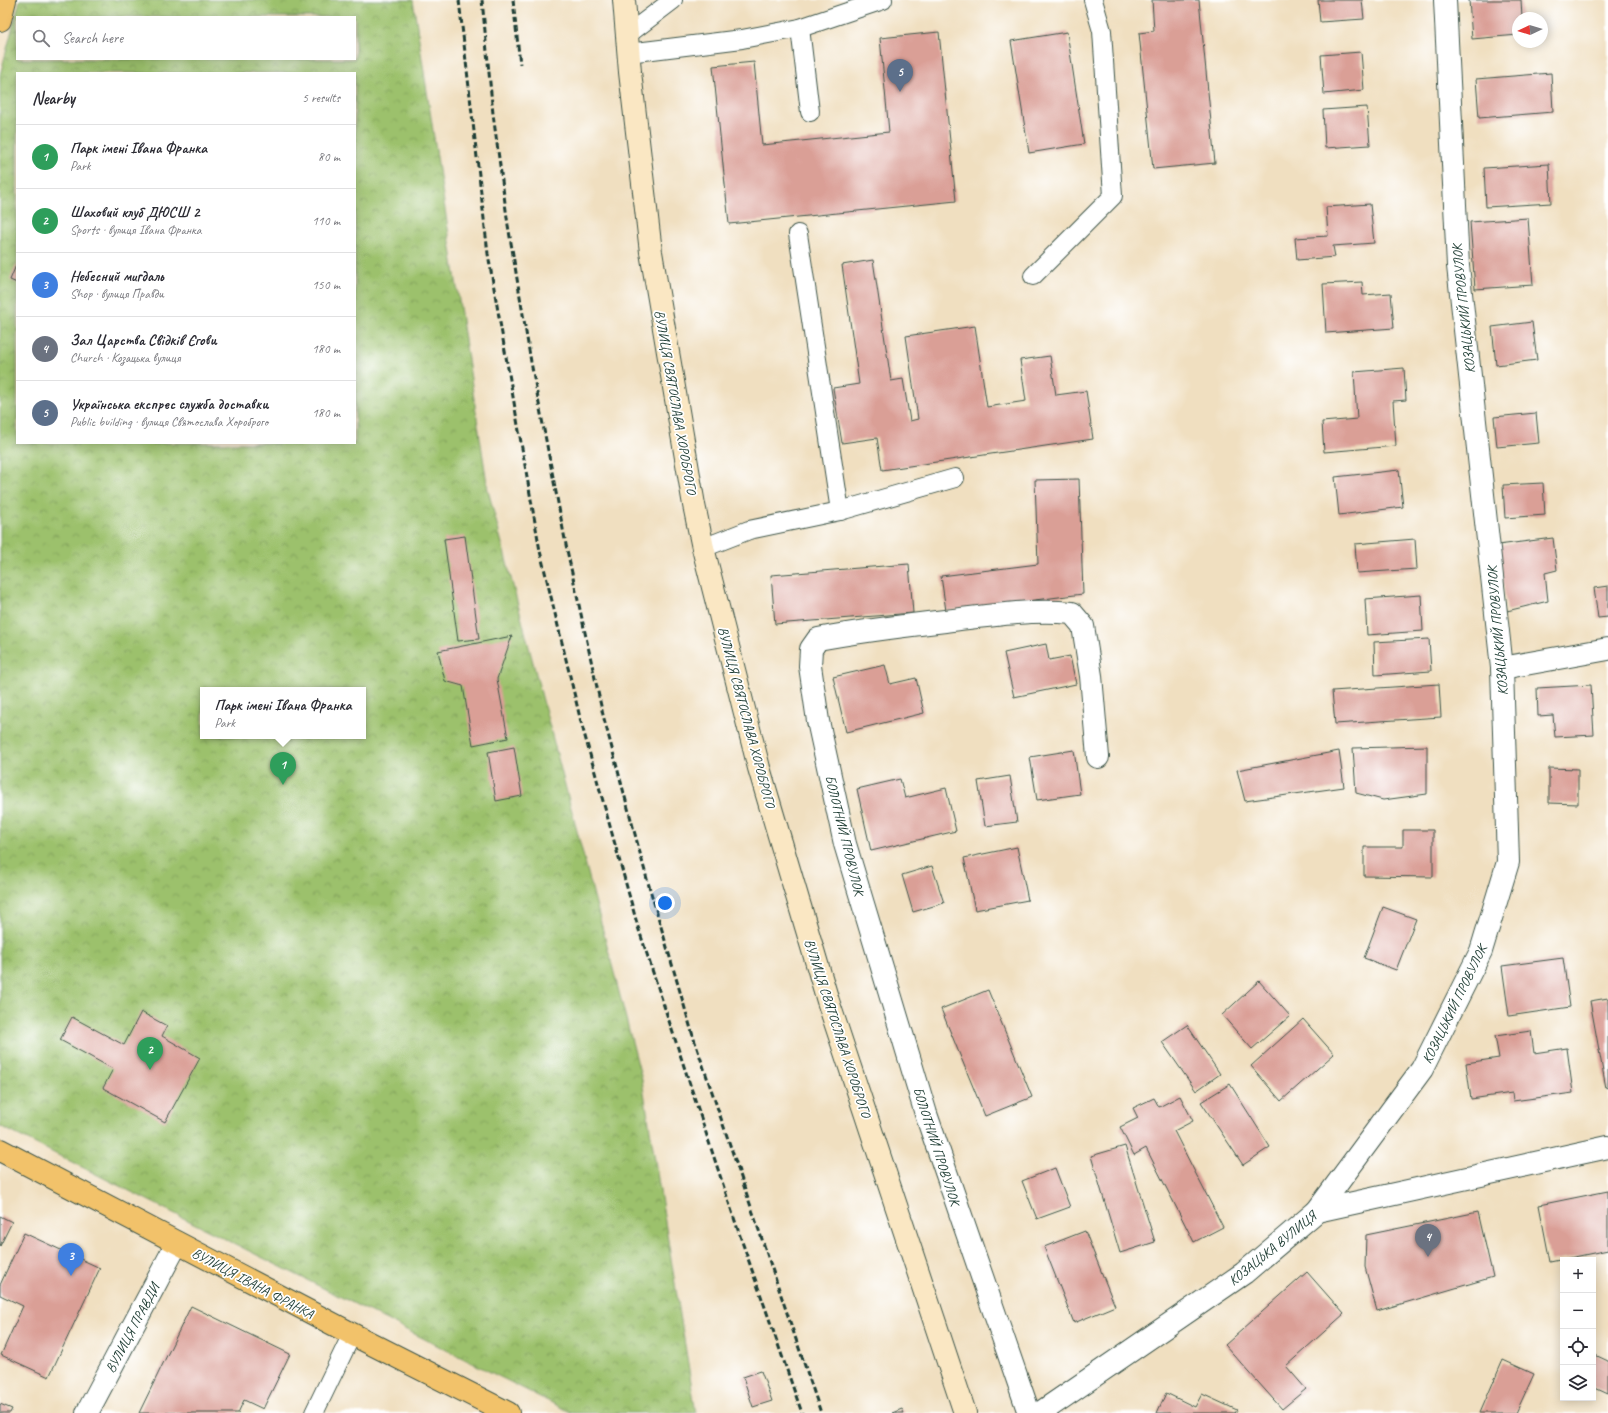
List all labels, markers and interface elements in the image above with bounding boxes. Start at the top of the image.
north arrow [1512,12,1548,48]
search box [16,16,356,60]
icon: search [30,27,52,49]
text: Search here [62,29,123,48]
pin: 5 [887,59,913,92]
text: Nearby [32,88,75,109]
text: 5 results [302,90,340,106]
text: Парк імені Івана Франка [70,139,207,158]
text: 1 [42,149,48,165]
text: 80 m [318,149,340,165]
text: Park [70,158,91,174]
text: Шаховий клуб ДЮСШ 2 [70,203,199,222]
text: 2 [42,213,48,229]
text: 110 m [312,213,340,229]
text: Sports · вулиця Івана Франка [70,222,202,238]
street label: КОЗАЦЬКИЙ ПРОВУЛОК [1448,241,1479,374]
text: Небесний мигдаль [70,267,164,286]
text: 3 [42,277,48,293]
text: 150 m [312,277,340,293]
text: Shop · вулиця Правди [70,286,164,302]
street label: ВУЛИЦЯ СВЯТОСЛАВА ХОРОБРОГО [651,309,700,497]
text: Зал Царства Свідків Єгови [70,331,217,350]
text: 4 [42,341,48,357]
text: 180 m [312,341,340,357]
text: Church · Козацька вулиця [70,350,180,366]
text: Українська експрес служба доставки [70,395,269,414]
text: 5 [42,405,48,421]
text: 180 m [312,405,340,421]
text: Public building · вулиця Святослава Хороброго [70,414,268,430]
street label: КОЗАЦЬКИЙ ПРОВУЛОК [1483,563,1512,696]
street label: ВУЛИЦЯ СВЯТОСЛАВА ХОРОБРОГО [714,625,779,811]
popup [200,687,366,739]
text: Парк імені Івана Франка [214,696,352,715]
text: Park [214,715,235,731]
pin: 1 [270,752,296,785]
street label: БОЛОТНИЙ ПРОВУЛОК [821,773,868,900]
your location [655,893,675,913]
street label: ВУЛИЦЯ СВЯТОСЛАВА ХОРОБРОГО [801,937,875,1121]
street label: КОЗАЦЬКИЙ ПРОВУЛОК [1418,940,1492,1066]
pin: 2 [137,1037,163,1070]
street label: БОЛОТНИЙ ПРОВУЛОК [909,1085,965,1210]
street label: КОЗАЦЬКА ВУЛИЦЯ [1225,1206,1322,1289]
pin: 4 [1415,1224,1441,1257]
pin: 3 [58,1243,84,1276]
street label: ВУЛИЦЯ ІВАНА ФРАНКА [189,1244,317,1323]
map controls [1560,1257,1596,1401]
button: + [1560,1257,1596,1293]
street label: ВУЛИЦЯ ПРАВДИ [102,1279,164,1376]
button: − [1560,1293,1596,1329]
button: locate [1560,1329,1596,1365]
button: layers [1560,1365,1596,1401]

